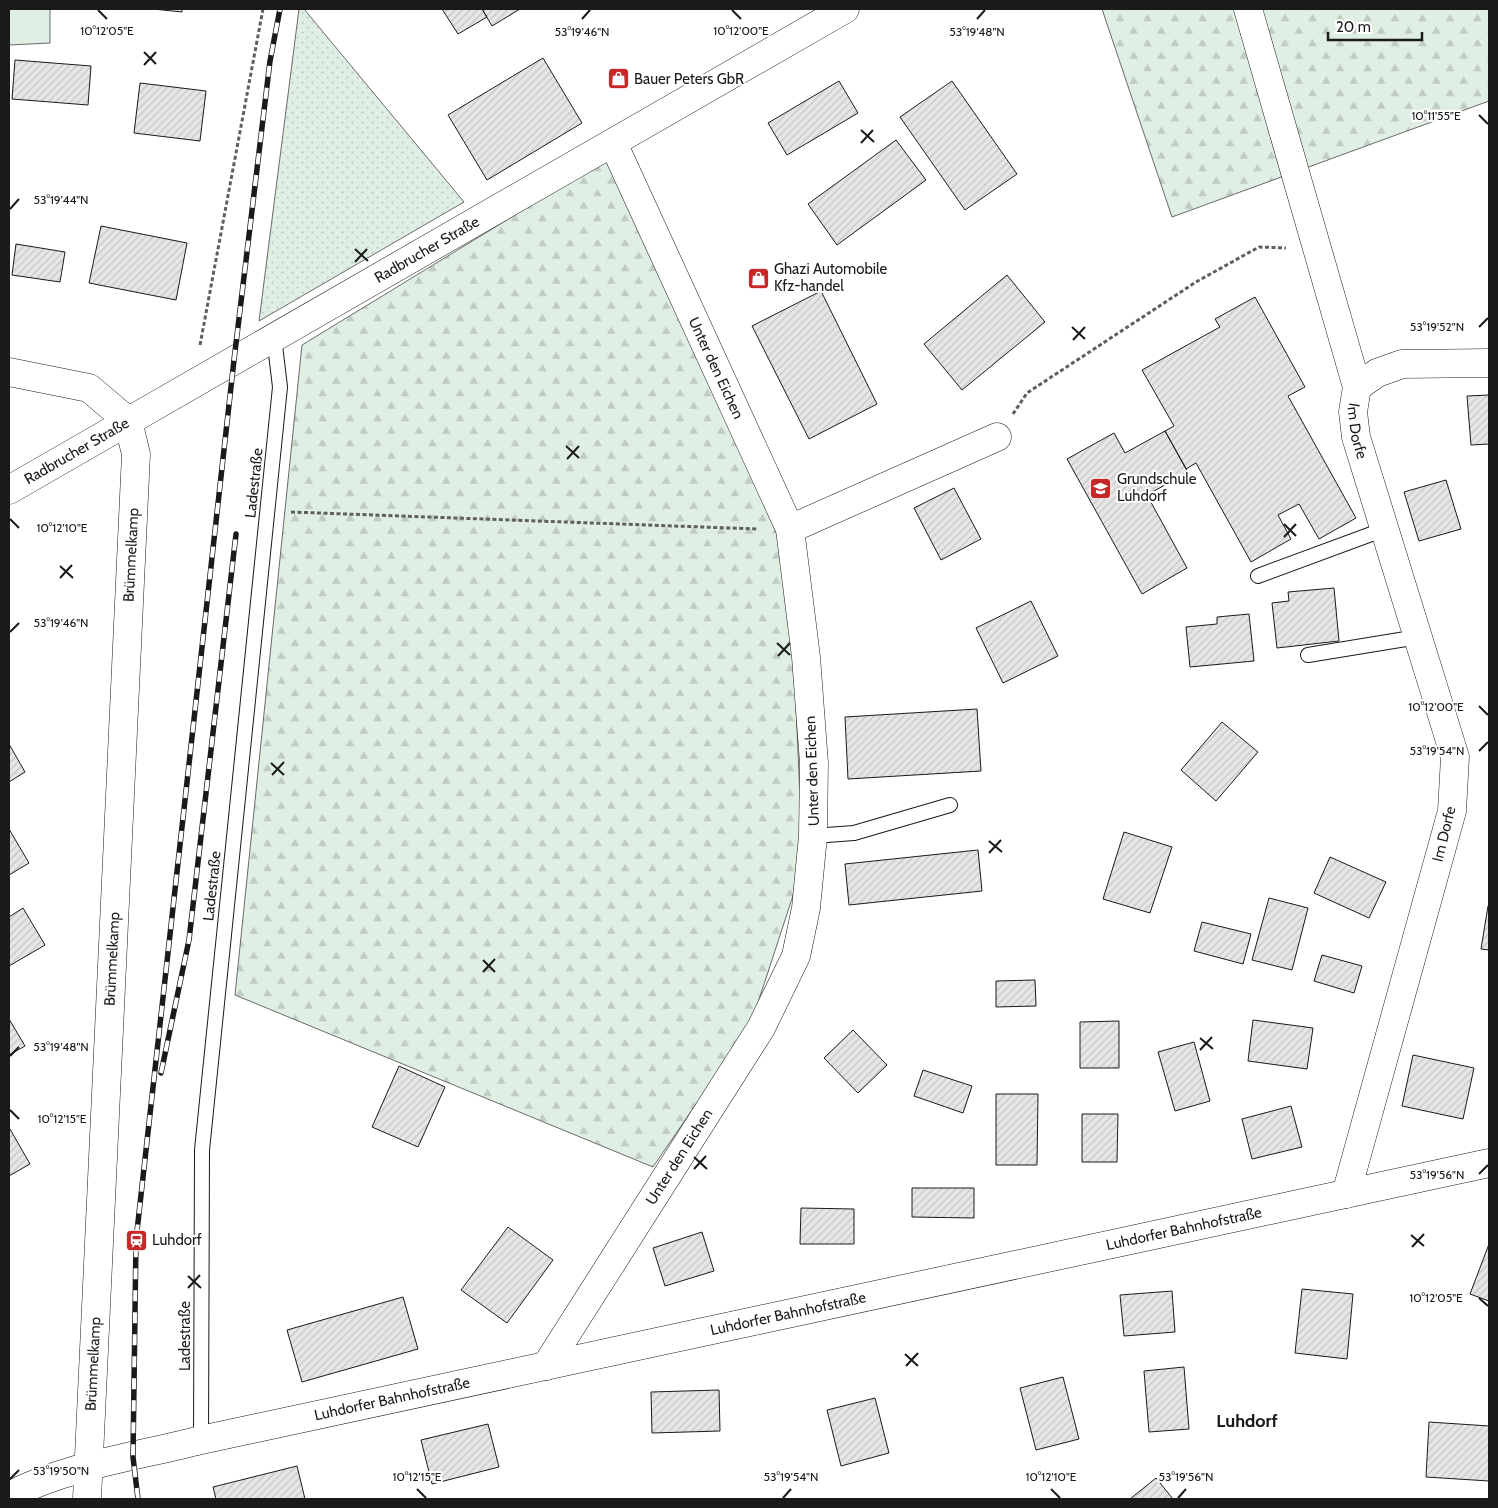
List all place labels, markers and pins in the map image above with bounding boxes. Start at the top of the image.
shop icon: Bauer Peters GbR [606,67,630,91]
place label: Bauer Peters GbR [634,70,744,88]
place label: Ghazi Automobile Kfz-handel [774,260,887,295]
shop icon: Ghazi Automobile Kfz-handel [746,266,770,290]
place label: Grundschule Luhdorf [1117,470,1197,505]
school or university icon: Grundschule Luhdorf [1089,476,1113,500]
station icon: Luhdorf [124,1228,148,1252]
place label: Luhdorf [152,1231,202,1249]

